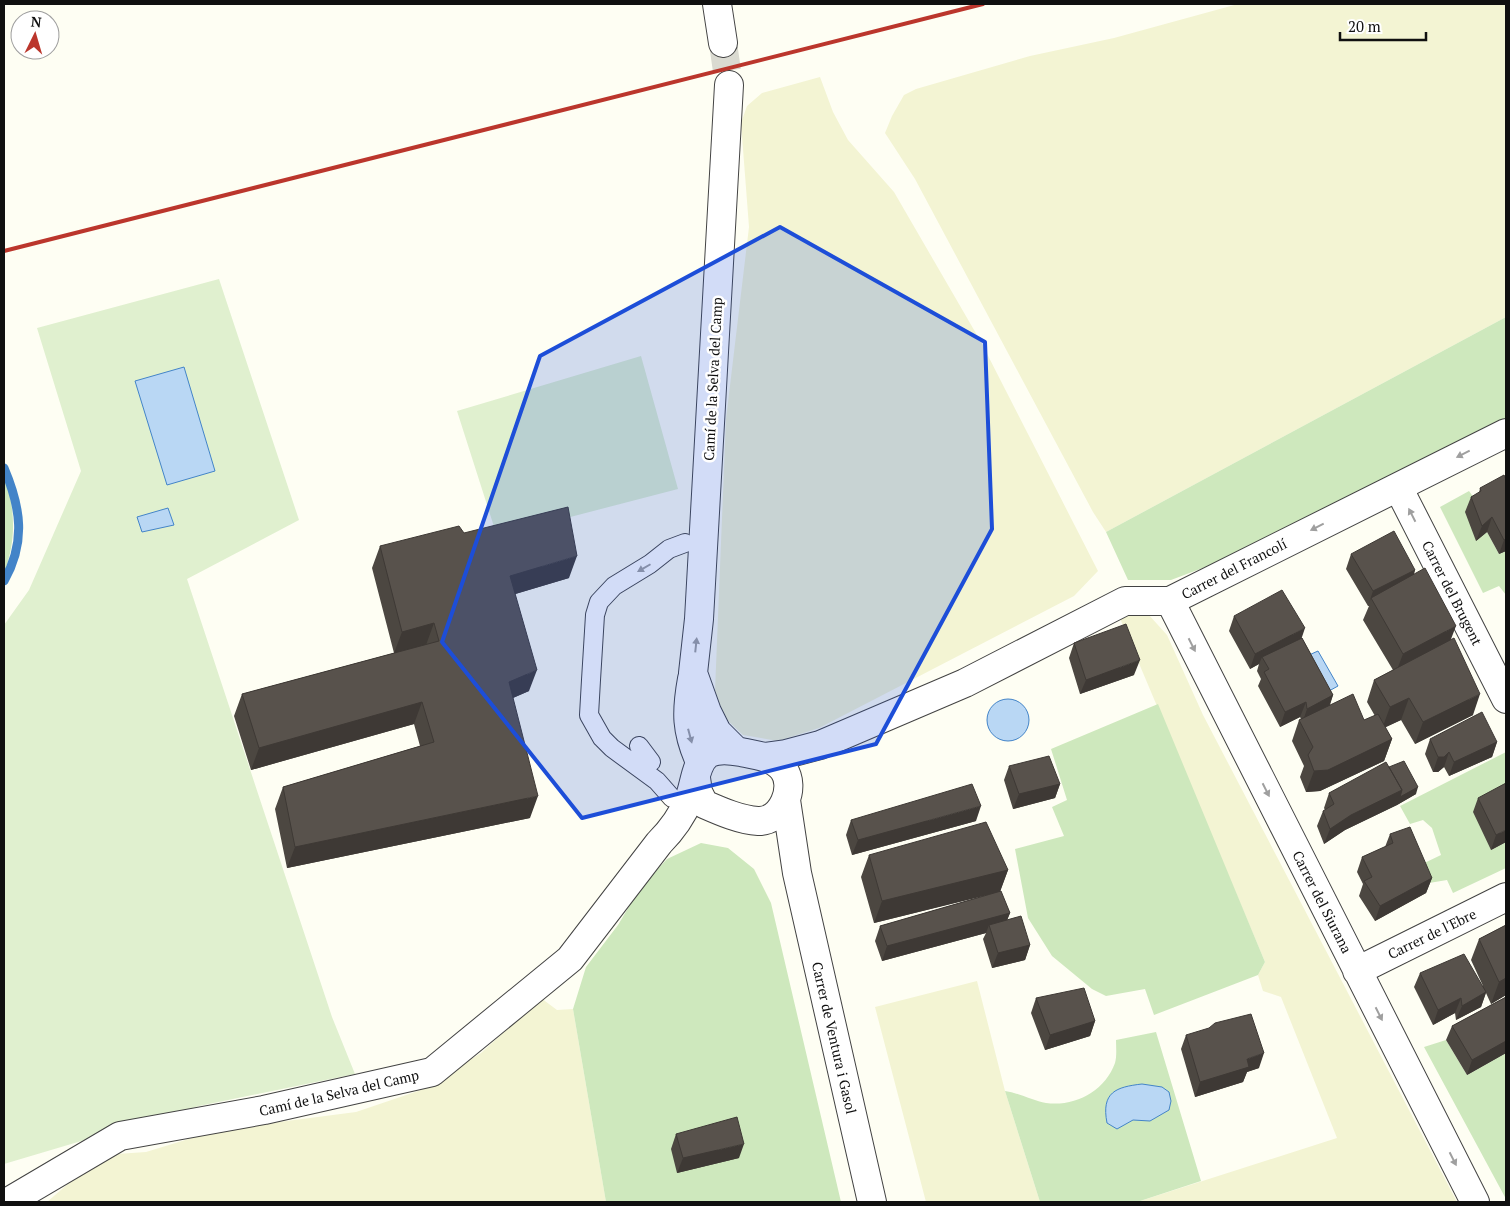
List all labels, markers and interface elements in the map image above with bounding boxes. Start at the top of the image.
north arrow [10,10,60,60]
scale bar [1340,10,1426,42]
text: N [30,12,43,32]
text: 20 m [1348,16,1381,36]
street label: Camí de la Selva del Camp [699,297,726,461]
one-way arrow [1455,450,1470,458]
one-way arrow [1408,508,1416,522]
one-way arrow [1310,523,1325,531]
street label: Carrer del Francolí [1178,533,1290,603]
street label: Carrer del Brugent [1418,537,1487,649]
one-way arrow [637,563,650,572]
one-way arrow [692,637,700,653]
one-way arrow [1188,638,1196,652]
one-way arrow [686,728,694,743]
one-way arrow [1262,783,1270,797]
street label: Carrer del Siurana [1288,847,1356,956]
street label: Carrer de l'Ebre [1384,904,1479,963]
street label: Carrer de Ventura i Gasol [808,960,861,1116]
one-way arrow [1375,1007,1383,1021]
street label: Camí de la Selva del Camp [257,1065,421,1120]
one-way arrow [1449,1152,1457,1166]

